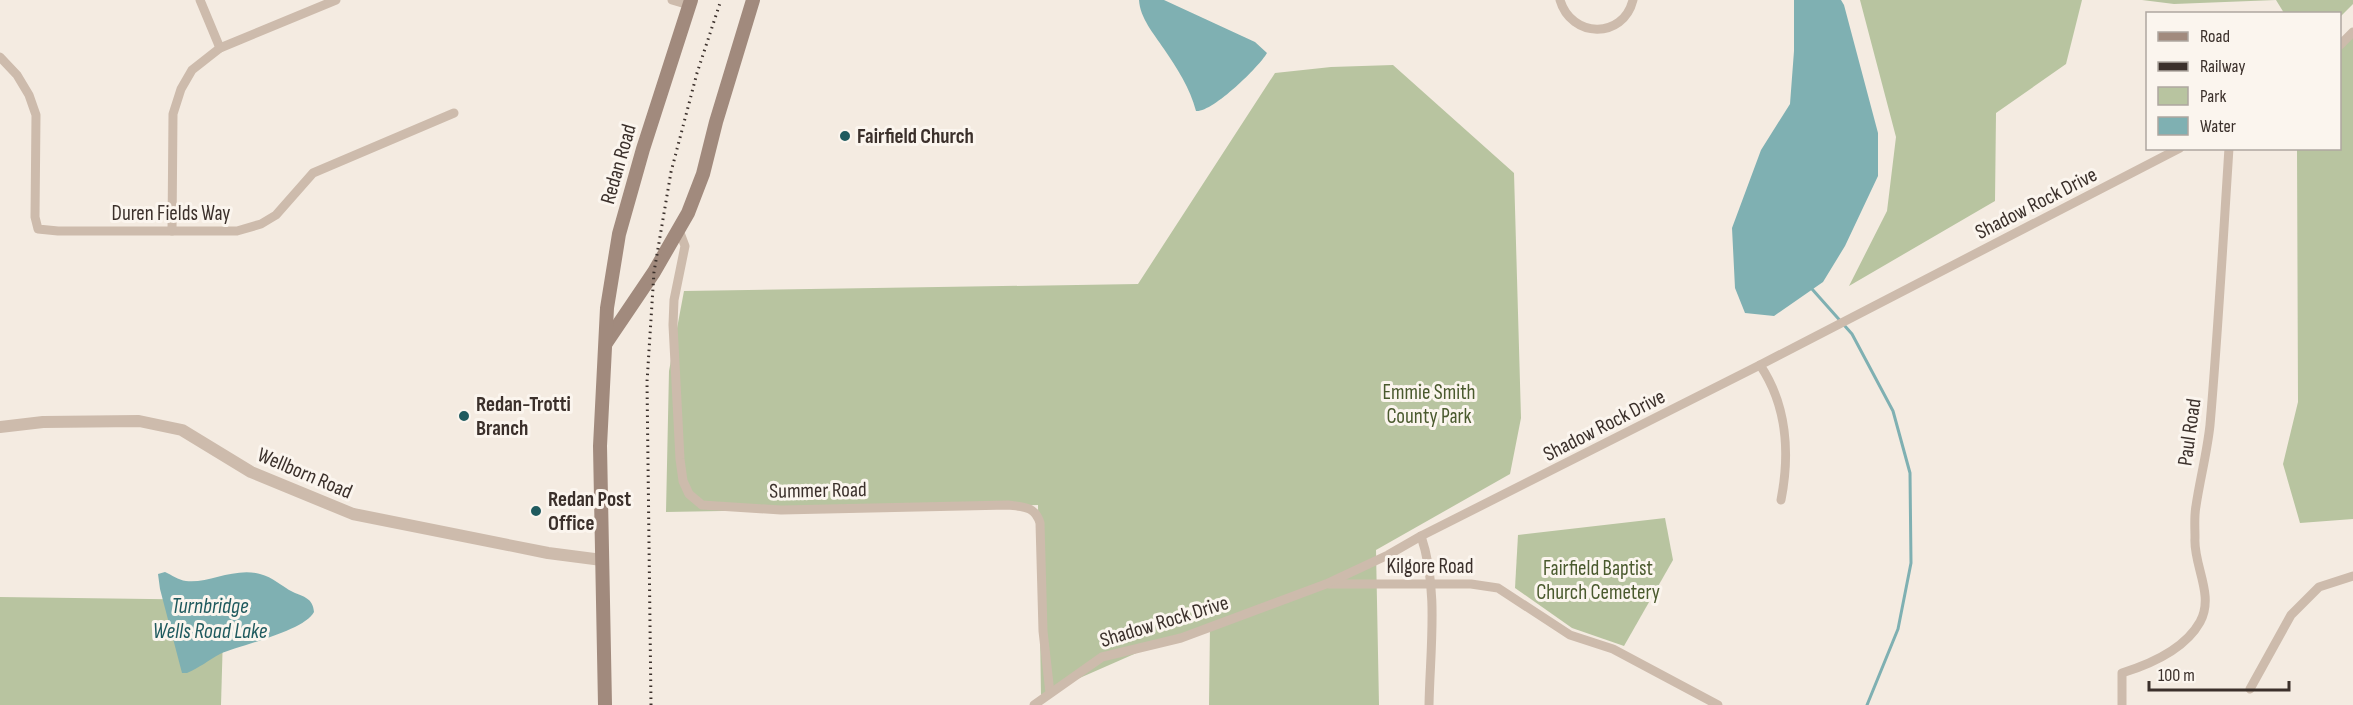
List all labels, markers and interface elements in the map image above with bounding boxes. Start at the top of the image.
legend [2146,12,2341,150]
text: Road [2200,26,2230,47]
text: Railway [2200,56,2245,77]
text: Park [2200,86,2226,107]
text: Water [2200,116,2236,137]
street label: Redan Road [595,121,642,207]
place label: Fairfield Church [857,124,974,149]
marker: Fairfield Church [838,129,852,143]
street label: Shadow Rock Drive [1971,162,2101,245]
street label: Duren Fields Way [112,201,230,226]
park label: Emmie Smith County Park [1382,380,1476,429]
street label: Shadow Rock Drive [1539,384,1669,467]
place label: Redan-Trotti Branch [476,392,571,441]
street label: Paul Road [2172,397,2207,467]
marker: Redan-Trotti Branch [457,409,471,423]
street label: Wellborn Road [254,442,356,505]
street label: Summer Road [769,477,867,504]
place label: Redan Post Office [548,487,631,536]
marker: Redan Post Office [529,504,543,518]
street label: Kilgore Road [1387,554,1473,579]
park label: Fairfield Baptist Church Cemetery [1536,556,1660,605]
street label: Shadow Rock Drive [1097,590,1231,653]
water label: Turnbridge Wells Road Lake [153,593,268,645]
scale bar [2149,654,2288,692]
text: 100 m [2158,665,2195,686]

